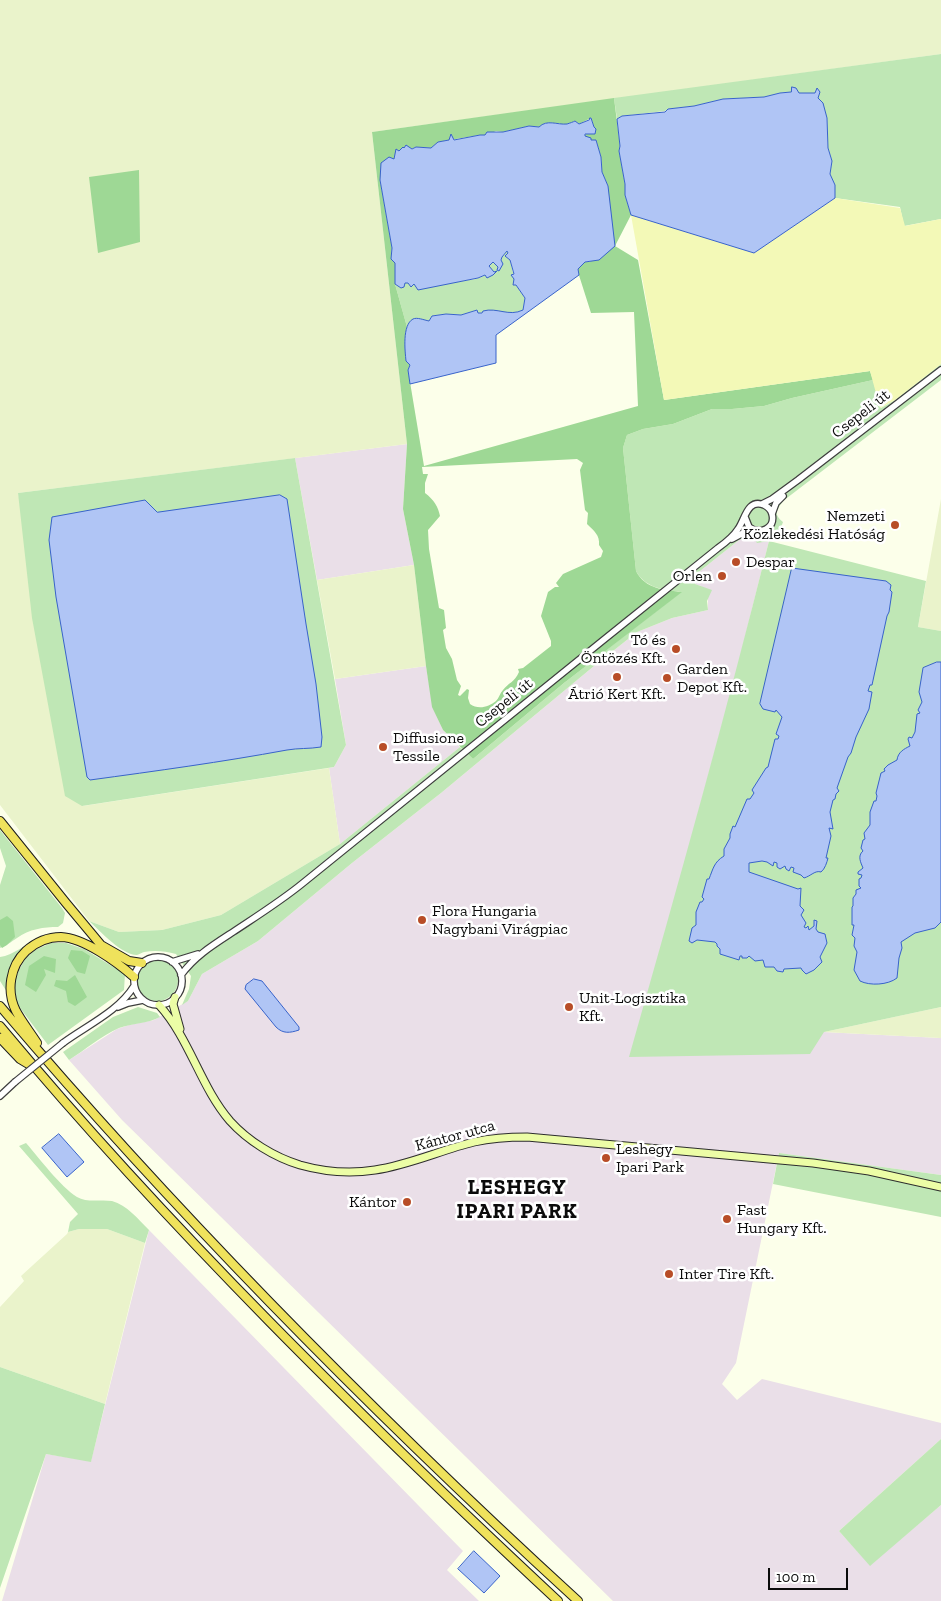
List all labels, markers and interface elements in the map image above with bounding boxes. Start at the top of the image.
street label: Csepeli út [828,385,894,443]
place label: Nemzeti Közlekedési Hatóság [743,506,885,544]
marker: Nemzeti Közlekedési Hatóság [889,519,901,531]
place label: Despar [746,552,795,572]
marker: Despar [730,556,742,568]
place label: Orlen [673,566,712,586]
marker: Orlen [716,570,728,582]
place label: Tó és Öntözés Kft. [581,630,666,668]
marker: Tó és Öntözés Kft. [670,643,682,655]
place label: Garden Depot Kft. [677,659,747,697]
marker: Átrió Kert Kft. [611,671,623,683]
marker: Garden Depot Kft. [661,672,673,684]
street label: Csepeli út [471,674,537,732]
place label: Átrió Kert Kft. [568,684,666,704]
place label: Diffusione Tessile [393,728,464,766]
marker: Diffusione Tessile [377,741,389,753]
place label: Flora Hungaria Nagybani Virágpiac [432,901,568,939]
marker: Flora Hungaria Nagybani Virágpiac [416,914,428,926]
place label: Unit-Logisztika Kft. [579,988,686,1026]
marker: Unit-Logisztika Kft. [563,1001,575,1013]
street label: Kántor utca [413,1116,497,1156]
place label: Leshegy Ipari Park [616,1139,684,1177]
marker: Leshegy Ipari Park [600,1152,612,1164]
district label: LESHEGY IPARI PARK [455,1175,579,1225]
place label: Kántor [349,1192,397,1212]
marker: Kántor [401,1196,413,1208]
place label: Fast Hungary Kft. [737,1200,827,1238]
marker: Fast Hungary Kft. [721,1213,733,1225]
place label: Inter Tire Kft. [679,1264,774,1284]
marker: Inter Tire Kft. [663,1268,675,1280]
scale bar [771,1558,851,1590]
text: 100 m [776,1568,815,1586]

